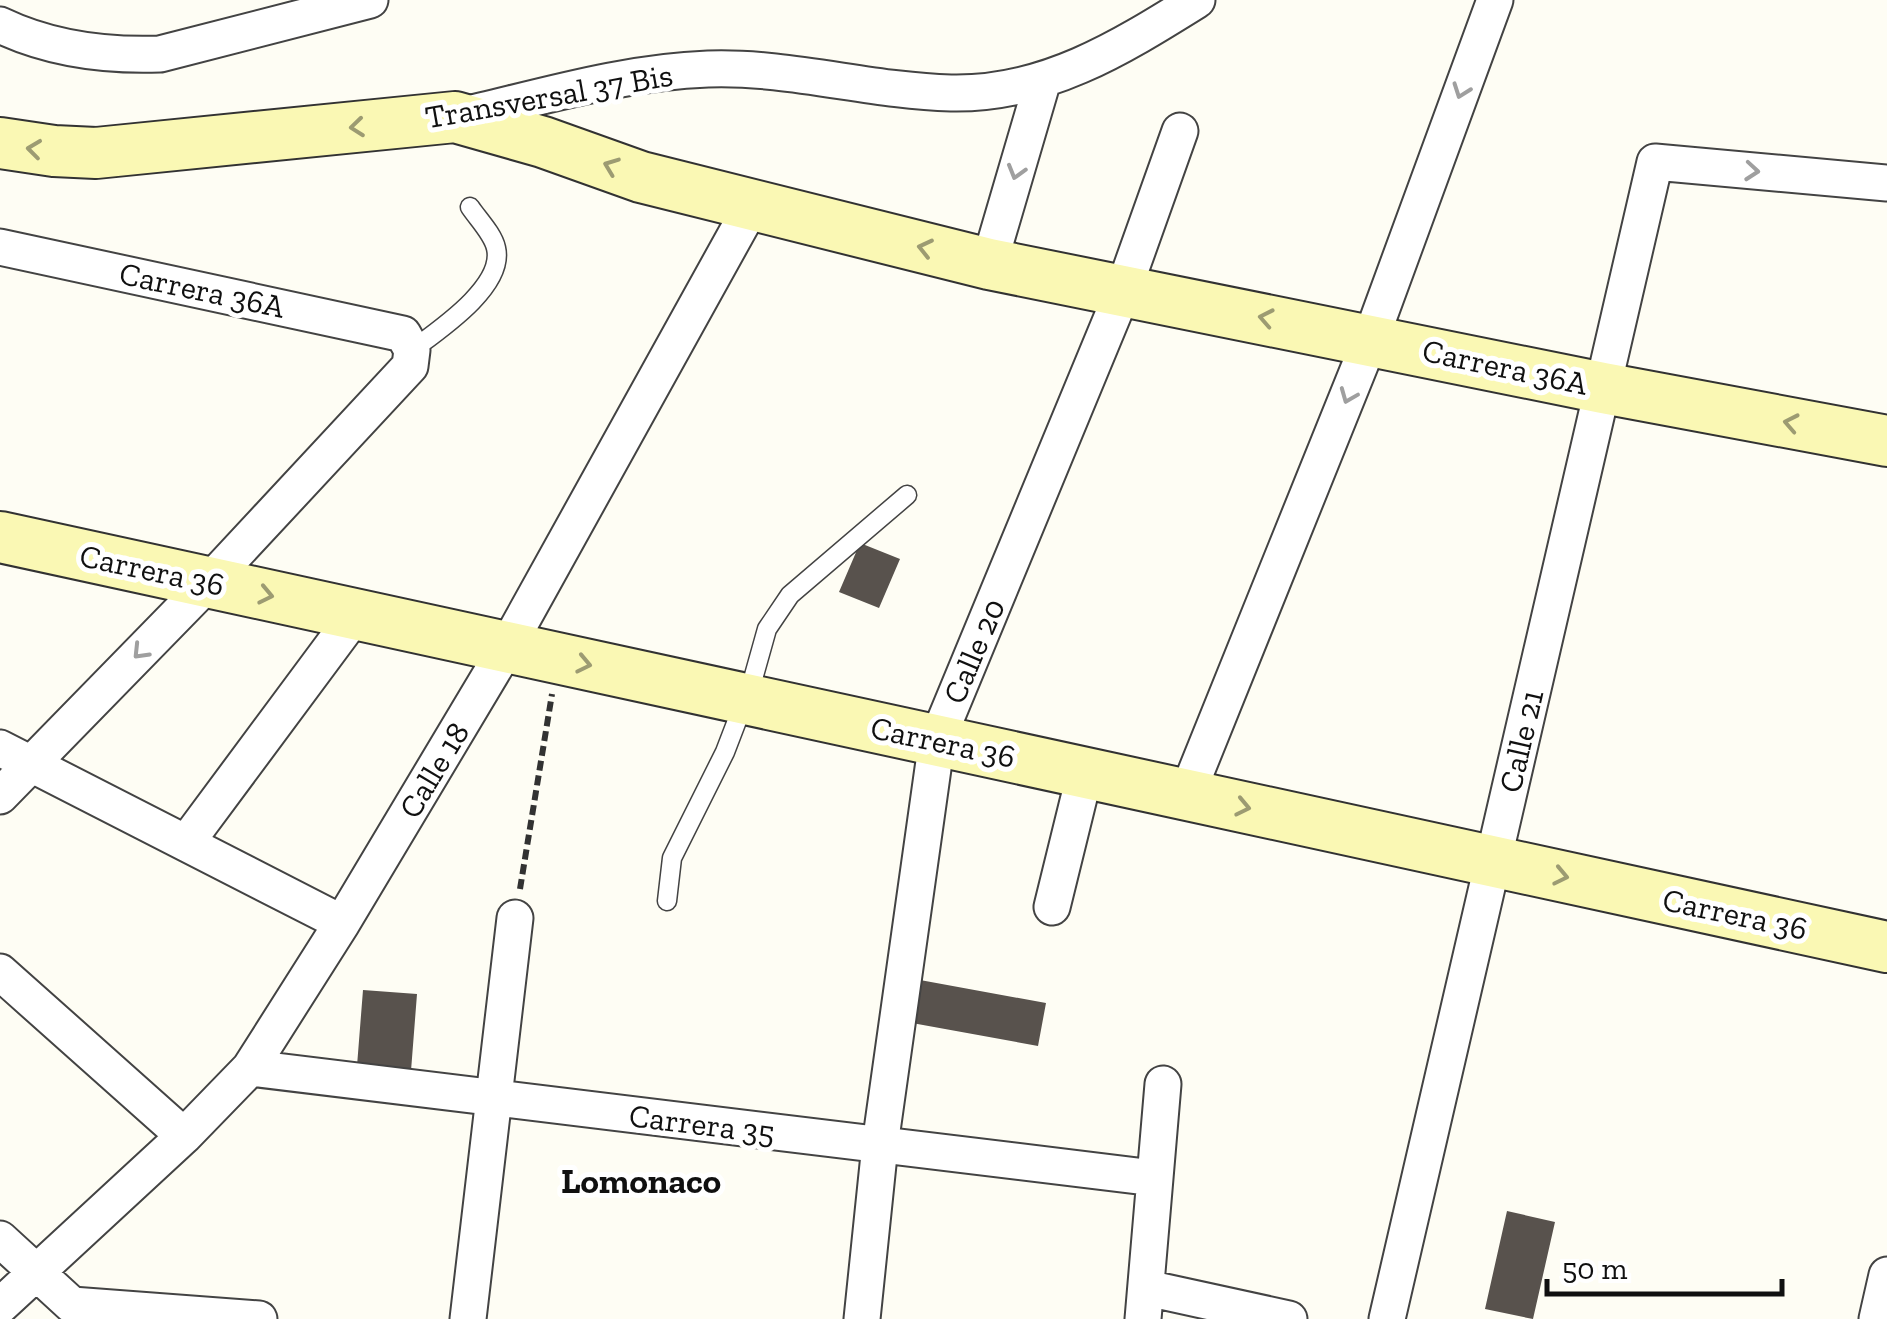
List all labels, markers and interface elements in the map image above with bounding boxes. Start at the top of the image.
street label: Transversal 37 Bis [422,56,676,136]
one-way arrow [1453,82,1473,99]
one-way arrow [349,116,365,137]
one-way arrow [26,139,42,160]
one-way arrow [603,158,621,178]
one-way arrow [1745,159,1761,181]
one-way arrow [1007,163,1028,180]
one-way arrow [917,239,934,260]
street label: Carrera 36A [116,254,288,326]
one-way arrow [1258,309,1275,330]
street label: Carrera 36A [1419,331,1591,403]
one-way arrow [1339,386,1359,404]
one-way arrow [1783,413,1799,434]
street label: Carrera 36 [76,536,228,604]
one-way arrow [257,583,274,604]
street label: Calle 20 [935,593,1013,709]
one-way arrow [134,640,152,659]
one-way arrow [575,652,592,673]
street label: Calle 21 [1491,686,1551,796]
street label: Carrera 36 [867,708,1019,776]
street label: Calle 18 [391,715,477,825]
one-way arrow [1235,795,1252,816]
one-way arrow [1552,864,1569,885]
street label: Carrera 36 [1659,880,1811,948]
street label: Carrera 35 [627,1096,777,1152]
district label: Lomonaco [561,1160,721,1202]
scale bar [1547,1234,1782,1296]
text: 50 m [1562,1251,1627,1287]

